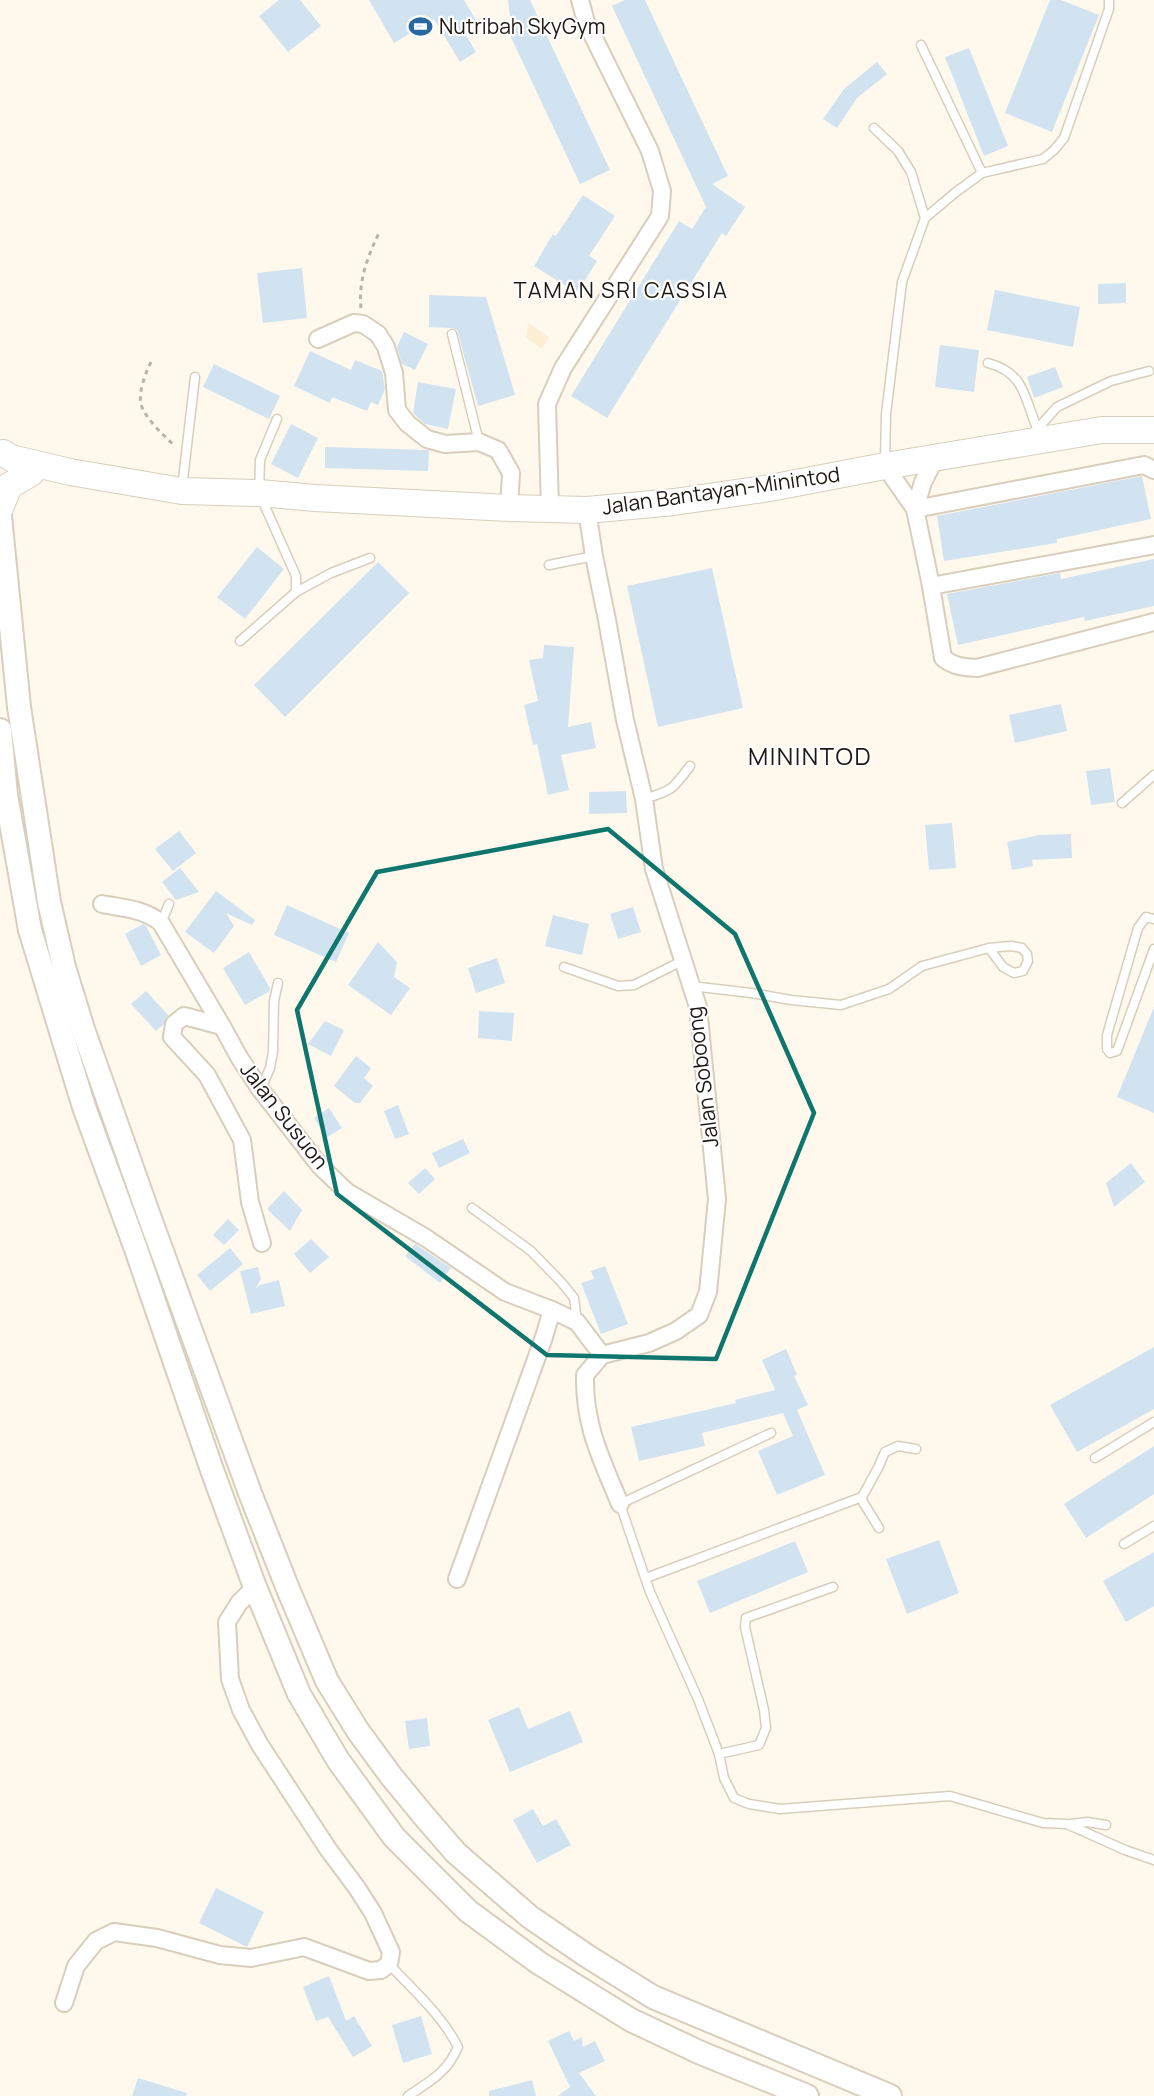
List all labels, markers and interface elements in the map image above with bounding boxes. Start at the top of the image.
place label: Nutribah SkyGym [439,12,606,40]
sports icon: Nutribah SkyGym [408,14,434,40]
district label: TAMAN SRI CASSIA [514,275,728,305]
street label: Jalan Bantayan-Minintod [600,459,842,521]
district label: MININTOD [748,739,872,772]
street label: Jalan Soboong [679,1005,725,1149]
street label: Jalan Susuon [234,1056,335,1175]

